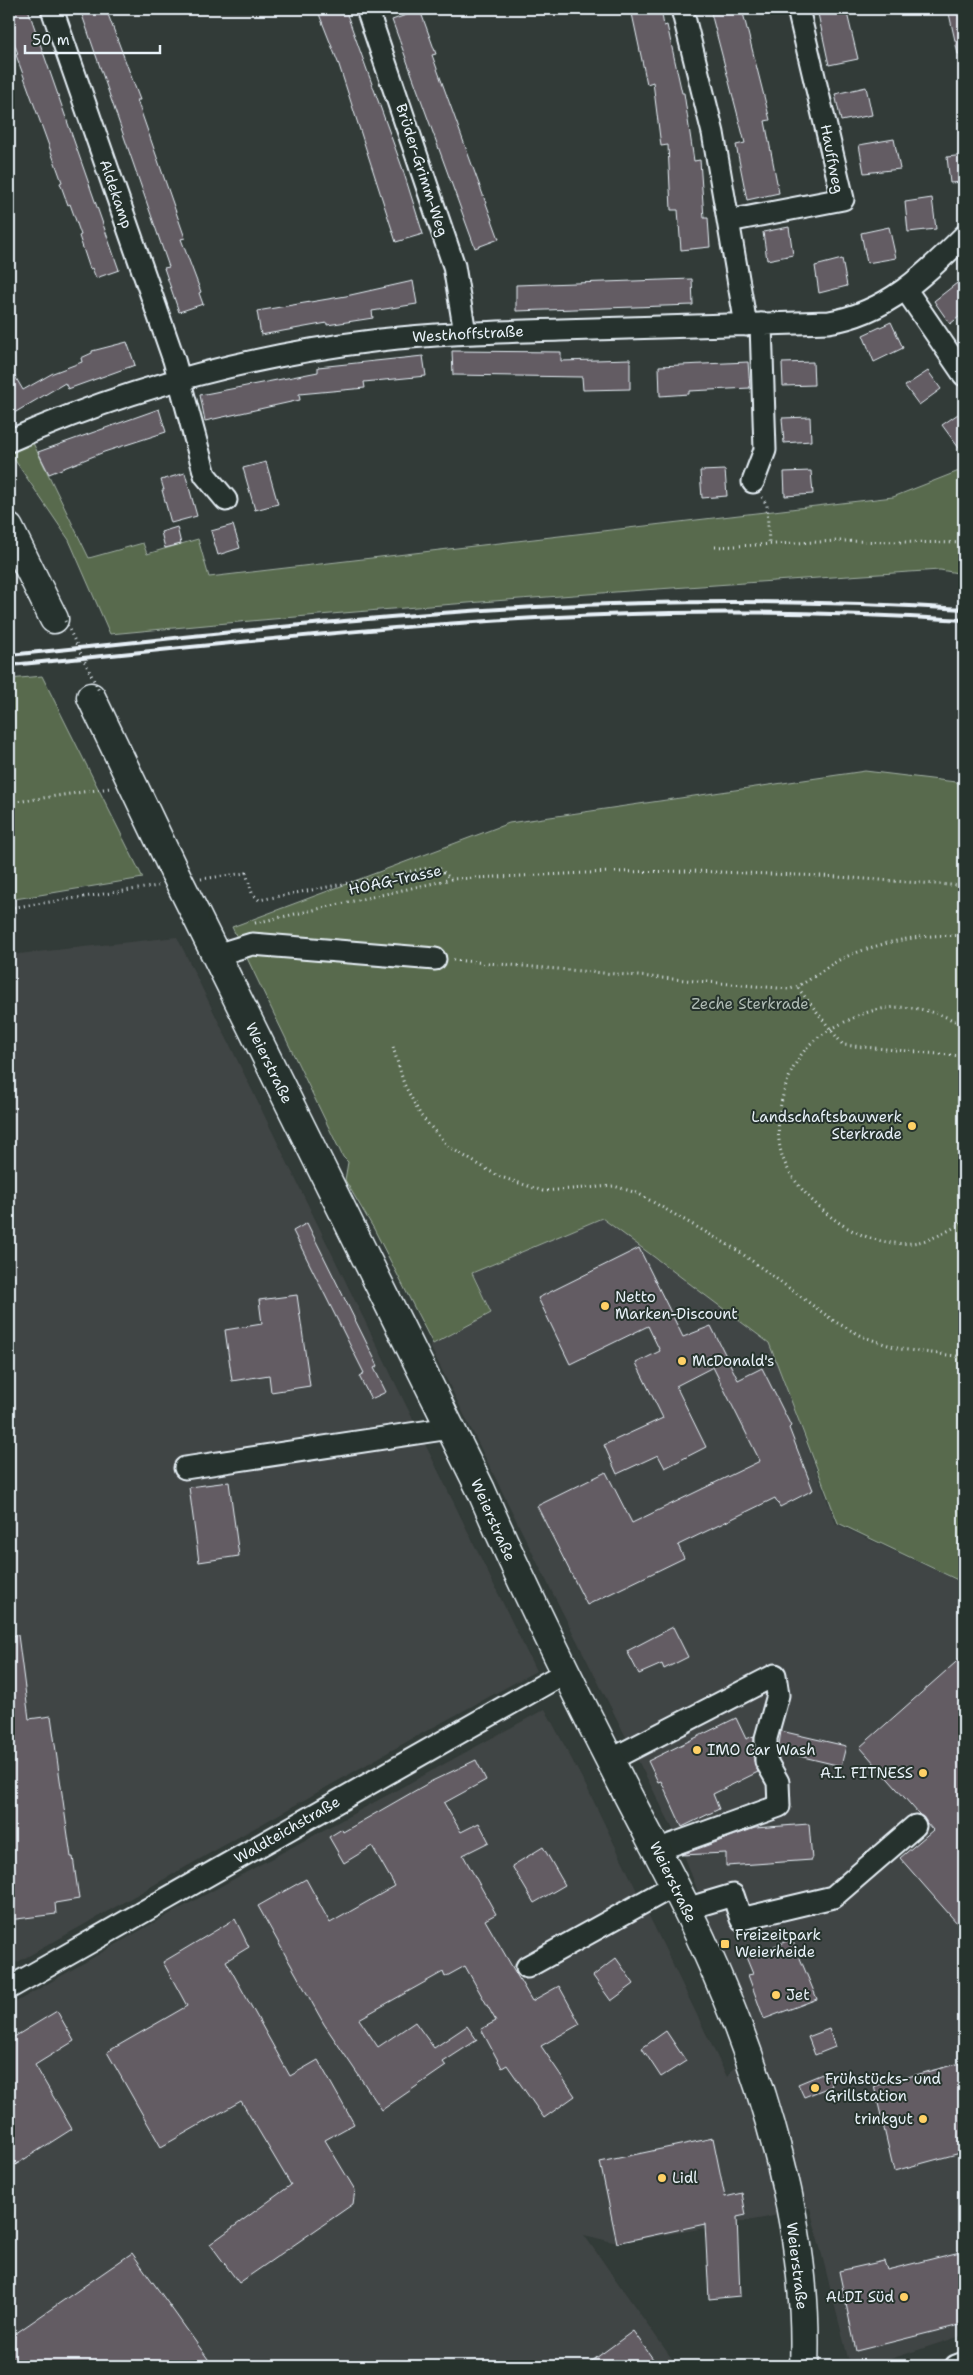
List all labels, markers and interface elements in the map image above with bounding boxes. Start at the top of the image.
scale bar [25,22,160,54]
text: 50 m [32,30,70,50]
street label: Brüder-Grimm-Weg [391,101,453,239]
street label: Hauffweg [815,123,849,195]
street label: Aldekamp [95,157,137,231]
street label: Westhoffstraße [412,321,524,347]
street label: HOAG-Trasse [347,860,443,900]
park label: Zeche Sterkrade [691,994,809,1014]
street label: Weierstraße [241,1019,297,1107]
place label: Landschaftsbauwerk Sterkrade [751,1107,902,1144]
marker: Landschaftsbauwerk Sterkrade [906,1120,918,1132]
place label: Netto Marken-Discount [615,1287,738,1324]
marker: Netto Marken-Discount [599,1300,611,1312]
place label: McDonald's [692,1351,774,1371]
marker: McDonald's [676,1355,688,1367]
street label: Weierstraße [466,1476,520,1564]
place label: IMO Car Wash [707,1740,816,1760]
marker: IMO Car Wash [691,1744,703,1756]
place label: A.I. FITNESS [820,1763,913,1783]
marker: A.I. FITNESS [917,1767,929,1779]
street label: Waldteichstraße [231,1792,343,1868]
street label: Weierstraße [645,1838,701,1926]
place label: Freizeitpark Weierheide [735,1925,821,1962]
marker: Freizeitpark Weierheide [719,1938,731,1950]
place label: Jet [786,1985,810,2005]
marker: Jet [770,1989,782,2001]
place label: Frühstücks- und Grillstation [825,2069,942,2106]
marker: Frühstücks- und Grillstation [809,2082,821,2094]
place label: trinkgut [855,2109,913,2129]
marker: trinkgut [917,2113,929,2125]
place label: Lidl [672,2168,698,2188]
marker: Lidl [656,2172,668,2184]
street label: Weierstraße [782,2221,812,2311]
place label: ALDI Süd [826,2287,894,2307]
marker: ALDI Süd [898,2291,910,2303]

